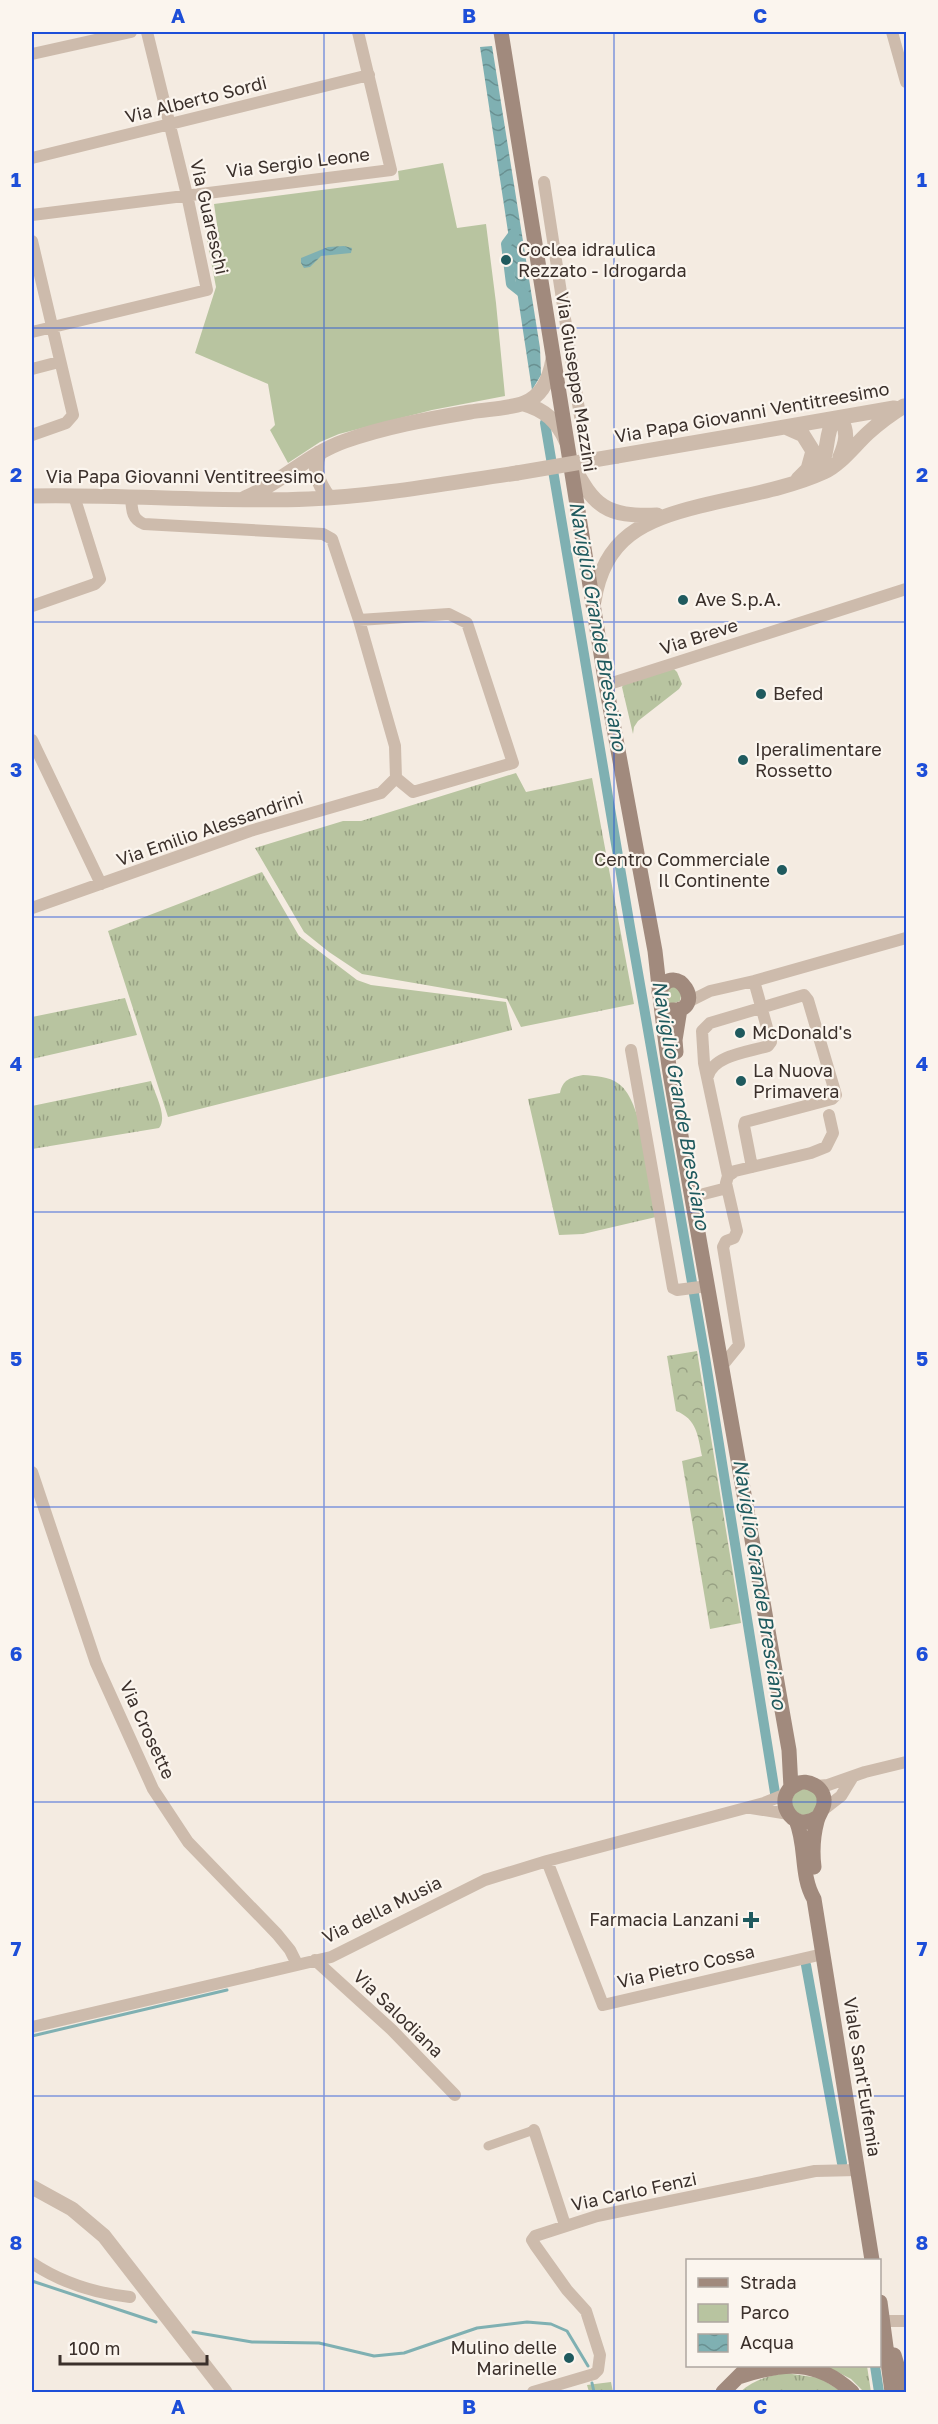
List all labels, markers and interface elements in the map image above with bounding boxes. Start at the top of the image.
text: A [171,3,185,27]
text: B [462,3,476,27]
text: C [753,3,767,27]
street label: Via Alberto Sordi [123,71,269,127]
street label: Via Sergio Leone [225,142,371,182]
street label: Via Guareschi [186,157,234,277]
text: 1 [11,167,21,191]
text: 1 [917,167,927,191]
place label: Coclea idraulica Rezzato - Idrogarda [518,238,687,281]
marker: Coclea idraulica Rezzato - Idrogarda [499,253,513,267]
street label: Via Giuseppe Mazzini [552,290,602,473]
street label: Via Papa Giovanni Ventitreesimo [613,377,891,447]
text: 2 [10,462,22,486]
text: 2 [916,462,928,486]
street label: Via Papa Giovanni Ventitreesimo [46,465,324,487]
water label: Naviglio Grande Bresciano [564,499,633,754]
place label: Ave S.p.A. [695,588,781,610]
marker: Ave S.p.A. [676,593,690,607]
street label: Via Breve [657,613,740,659]
place label: Befed [773,682,823,704]
marker: Befed [754,687,768,701]
place label: Iperalimentare Rossetto [755,738,882,781]
marker: Iperalimentare Rossetto [736,753,750,767]
text: 3 [10,757,22,781]
text: 3 [916,757,928,781]
street label: Via Emilio Alessandrini [113,786,306,870]
place label: Centro Commerciale Il Continente [594,848,770,891]
marker: Centro Commerciale Il Continente [775,863,789,877]
water label: Naviglio Grande Bresciano [647,978,716,1233]
place label: McDonald's [752,1021,852,1043]
marker: McDonald's [733,1026,747,1040]
text: 4 [10,1051,22,1075]
text: 4 [916,1051,928,1075]
place label: La Nuova Primavera [753,1059,840,1102]
marker: La Nuova Primavera [734,1074,748,1088]
text: 5 [10,1346,22,1370]
text: 5 [916,1346,928,1370]
water label: Naviglio Grande Bresciano [728,1457,793,1712]
text: 6 [10,1641,22,1665]
text: 6 [916,1641,928,1665]
street label: Via Crosette [116,1677,180,1782]
street label: Via della Musia [318,1871,445,1948]
place label: Farmacia Lanzani [589,1908,739,1930]
marker: Farmacia Lanzani [744,1913,758,1927]
text: 7 [11,1936,22,1960]
text: 7 [917,1936,928,1960]
street label: Via Pietro Cossa [615,1940,757,1993]
street label: Via Salodiana [349,1965,448,2062]
street label: Viale Sant'Eufemia [840,1996,886,2158]
street label: Via Carlo Fenzi [569,2167,699,2215]
text: 8 [10,2230,22,2254]
text: 8 [916,2230,928,2254]
legend [686,2259,881,2367]
text: Strada [740,2271,797,2293]
text: Parco [740,2301,789,2323]
scale bar [60,2328,207,2366]
text: Acqua [740,2331,794,2353]
place label: Mulino delle Marinelle [450,2336,557,2379]
text: 100 m [69,2337,120,2359]
marker: Mulino delle Marinelle [562,2351,576,2365]
text: A [171,2394,185,2418]
text: B [462,2394,476,2418]
text: C [753,2394,767,2418]

